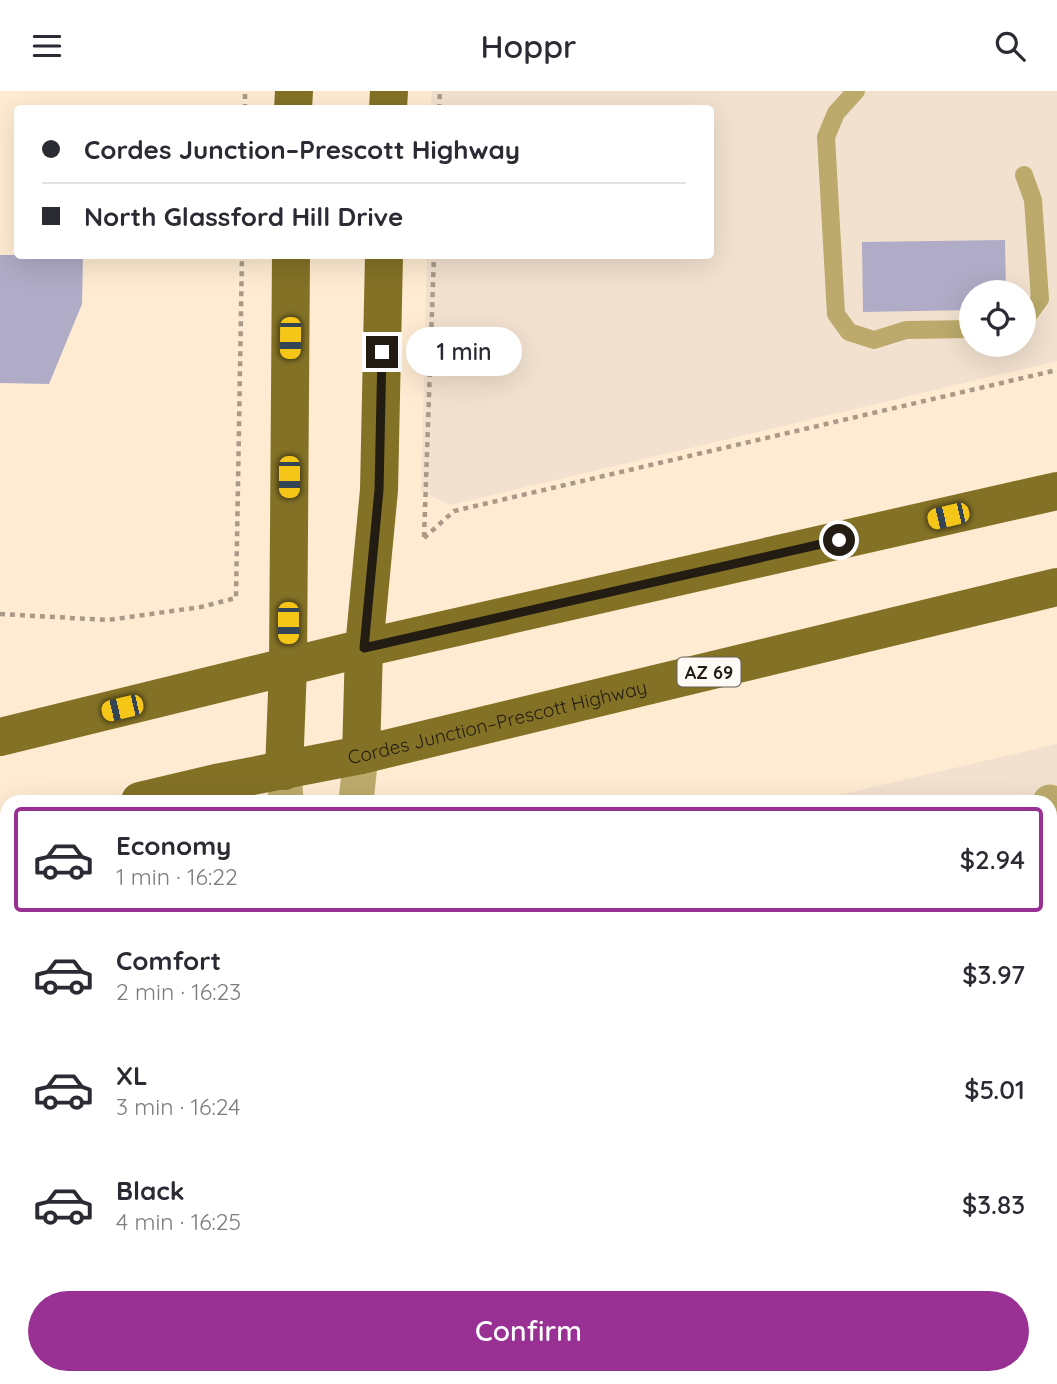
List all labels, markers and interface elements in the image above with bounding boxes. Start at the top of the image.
text: Hoppr [481,26,576,66]
icon: menu [28,27,66,65]
icon: search [991,27,1029,65]
text: Cordes Junction–Prescott Highway [84,133,520,166]
text: North Glassford Hill Drive [84,200,403,233]
map controls [959,280,1036,357]
button: locate [959,280,1036,357]
car [280,317,301,359]
callout: 1 min [406,327,522,377]
route end [366,336,398,368]
text: 1 min [436,337,492,366]
car [279,456,300,498]
car [926,501,971,531]
route start [823,524,855,556]
car [278,602,299,644]
road number: AZ 69 [678,657,740,687]
street label: Cordes Junction–Prescott Highway [346,674,649,769]
car [100,693,145,723]
icon: car [32,828,95,891]
text: Economy [116,829,231,862]
text: $2.94 [960,843,1025,876]
text: 1 min · 16:22 [116,862,238,891]
icon: car [32,943,95,1006]
text: Comfort [116,944,221,977]
text: $3.97 [962,958,1025,991]
text: 2 min · 16:23 [116,977,241,1006]
icon: car [32,1058,95,1121]
text: XL [116,1059,148,1092]
text: $5.01 [964,1073,1025,1106]
text: 3 min · 16:24 [116,1092,240,1121]
icon: car [32,1173,95,1236]
text: Black [116,1174,185,1207]
text: $3.83 [962,1188,1025,1221]
text: 4 min · 16:25 [116,1207,241,1236]
button: Confirm [28,1291,1029,1371]

